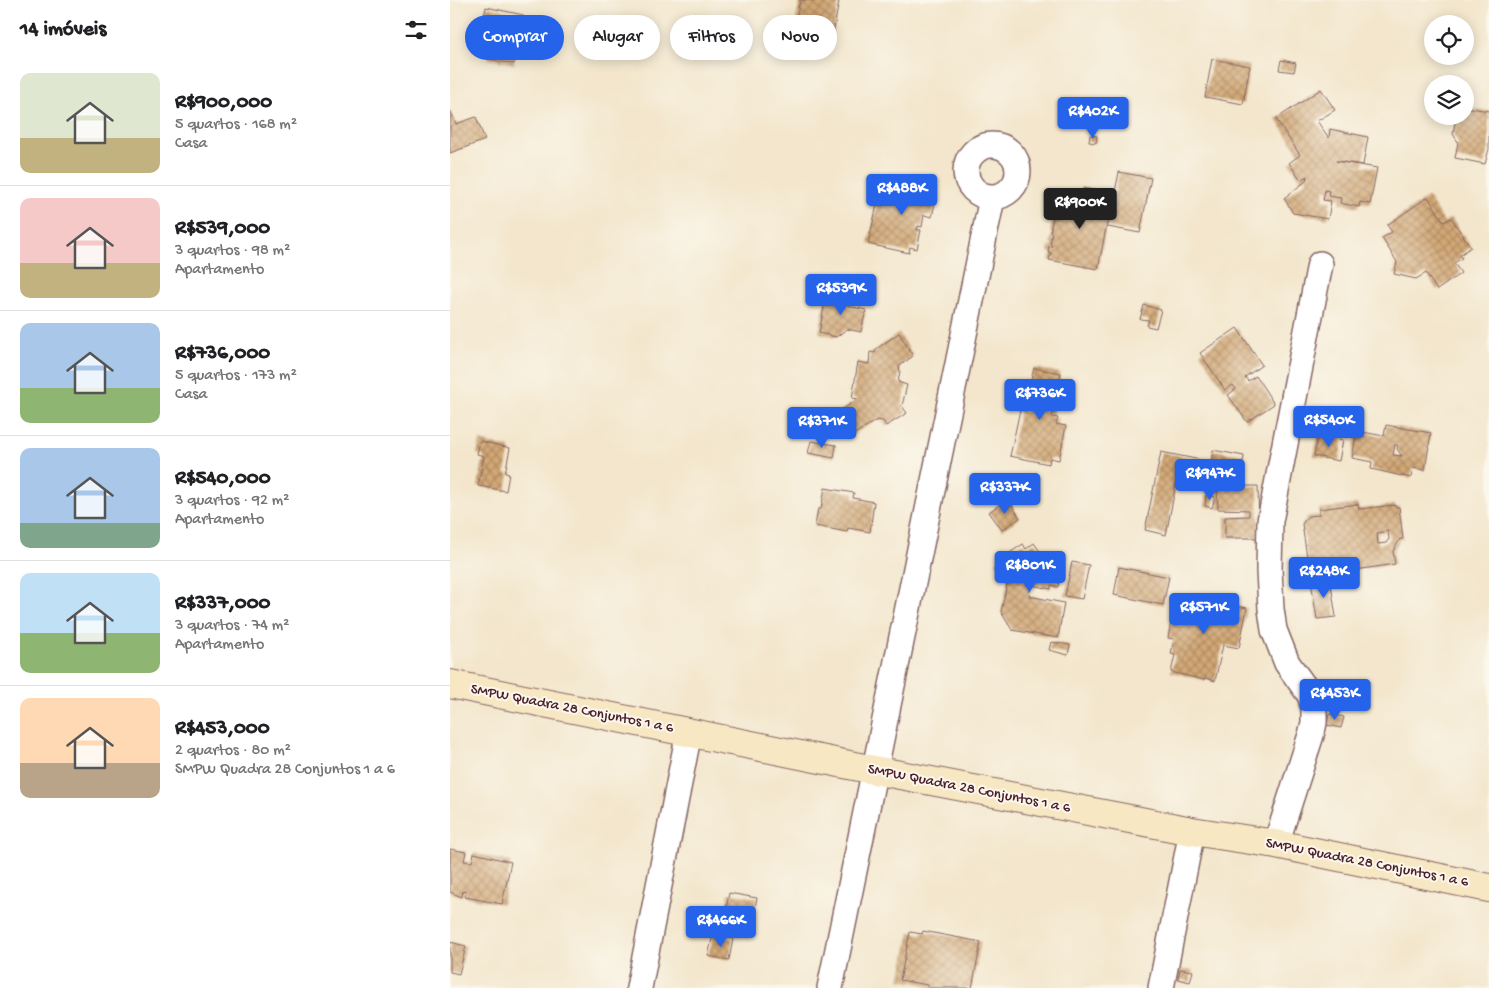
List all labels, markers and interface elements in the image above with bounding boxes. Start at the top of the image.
chip: Comprar [465,15,564,60]
chip: Alugar [574,15,660,60]
chip: Filtros [670,15,753,60]
chip: Novo [763,15,837,60]
map controls [1424,15,1474,125]
button: locate [1424,15,1474,65]
icon: filters [402,16,430,44]
text: 14 imóveis [20,18,106,43]
button: layers [1424,75,1474,125]
text: R$900,000 [175,91,272,116]
icon: home [60,93,120,153]
pin: R$402K [1052,96,1134,139]
text: R$402K [1069,103,1117,122]
text: 5 quartos · 168 m² [175,116,297,135]
text: Casa [175,135,207,154]
pin: R$488K [861,174,943,216]
text: R$488K [877,180,927,199]
pin: R$900K [1039,188,1121,230]
text: R$900K [1055,194,1105,213]
text: R$539,000 [175,217,270,242]
icon: home [60,218,120,278]
text: 3 quartos · 98 m² [175,242,290,261]
text: Apartamento [175,261,264,280]
pin: R$539K [800,274,882,316]
text: R$539K [816,280,866,299]
text: R$736,000 [175,342,270,367]
icon: home [60,343,120,403]
text: 5 quartos · 173 m² [175,367,297,386]
pin: R$736K [999,378,1081,421]
text: R$736K [1015,385,1065,404]
text: Casa [175,386,207,405]
pin: R$371K [781,406,863,449]
pin: R$540K [1288,406,1370,448]
text: R$540K [1304,412,1354,431]
text: R$371K [798,413,846,432]
pin: R$947K [1169,458,1251,501]
text: R$947K [1186,465,1234,484]
text: R$540,000 [175,467,271,492]
icon: home [60,468,120,528]
pin: R$337K [964,472,1046,515]
text: R$337K [980,479,1030,498]
text: 3 quartos · 92 m² [175,492,289,511]
text: Apartamento [175,511,264,530]
pin: R$801K [989,550,1071,593]
pin: R$248K [1283,556,1365,599]
text: R$801K [1006,557,1054,576]
text: R$248K [1300,563,1348,582]
text: R$337,000 [175,592,271,617]
pin: R$571K [1163,592,1245,635]
icon: home [60,593,120,653]
text: R$571K [1180,599,1228,618]
text: 3 quartos · 74 m² [175,617,289,636]
text: Apartamento [175,636,264,655]
pin: R$453K [1294,678,1376,721]
street label: SMPW Quadra 28 Conjuntos 1 a 6 [469,680,675,738]
text: R$453K [1311,685,1359,704]
text: R$453,000 [175,717,270,742]
icon: home [60,718,120,778]
text: 2 quartos · 80 m² [175,742,291,761]
street label: SMPW Quadra 28 Conjuntos 1 a 6 [866,760,1072,818]
text: SMPW Quadra 28 Conjuntos 1 a 6 [175,761,395,780]
street label: SMPW Quadra 28 Conjuntos 1 a 6 [1264,834,1470,892]
pin: R$466K [680,906,762,948]
text: R$466K [697,912,745,931]

